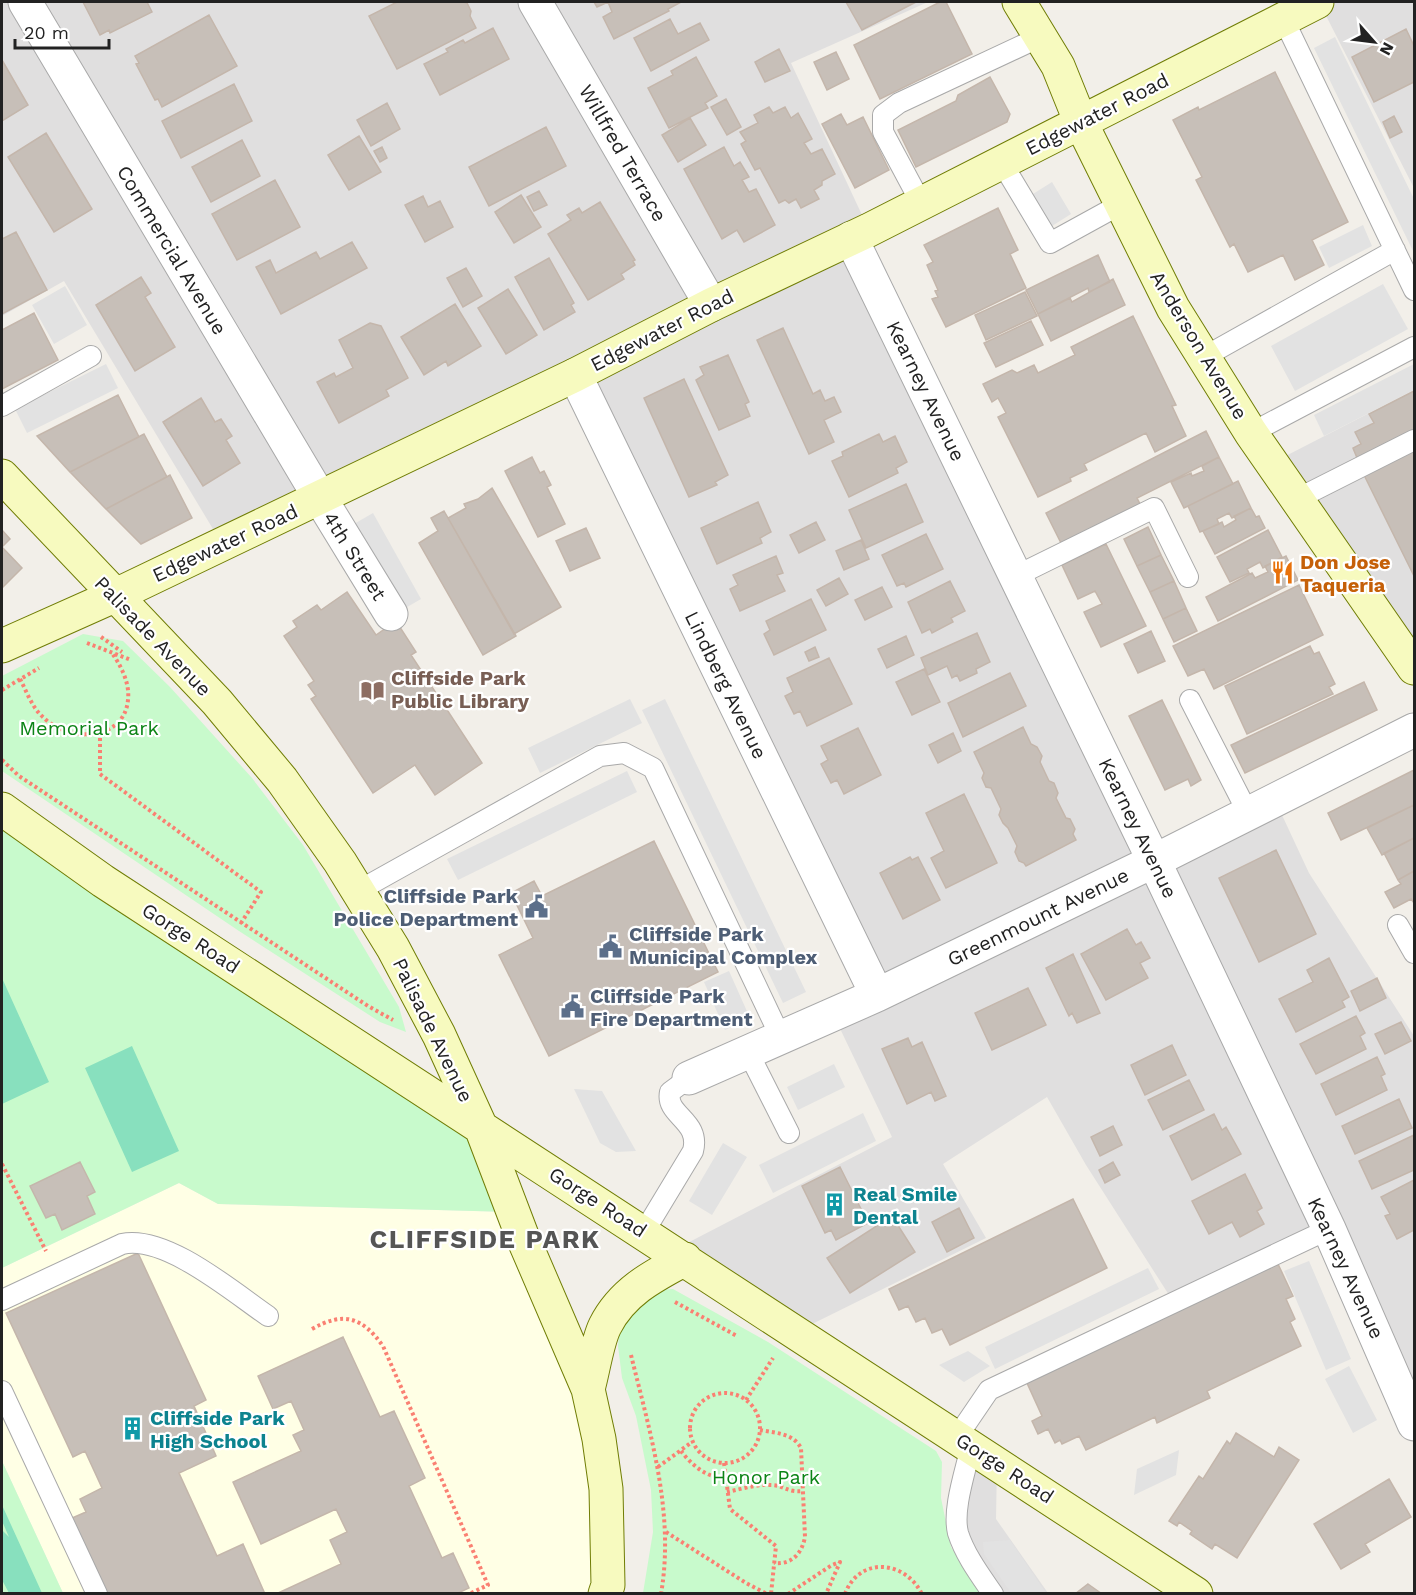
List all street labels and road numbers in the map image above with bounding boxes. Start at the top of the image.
street label: Edgewater Road [1021,68,1173,160]
street label: Willfred Terrace [574,80,672,226]
street label: Commercial Avenue [112,161,232,339]
street label: Anderson Avenue [1145,266,1253,424]
street label: Edgewater Road [586,284,738,376]
street label: Kearney Avenue [882,317,970,465]
street label: Edgewater Road [149,499,301,587]
street label: 4th Street [318,507,392,605]
street label: Palisade Avenue [90,571,216,701]
street label: Lindberg Avenue [680,607,772,763]
street label: Kearney Avenue [1094,754,1182,902]
street label: Greenmount Avenue [944,863,1132,971]
street label: Gorge Road [138,897,244,979]
street label: Palisade Avenue [388,954,478,1106]
street label: Gorge Road [545,1161,651,1243]
street label: Kearney Avenue [1303,1193,1389,1343]
street label: Gorge Road [952,1427,1058,1509]

